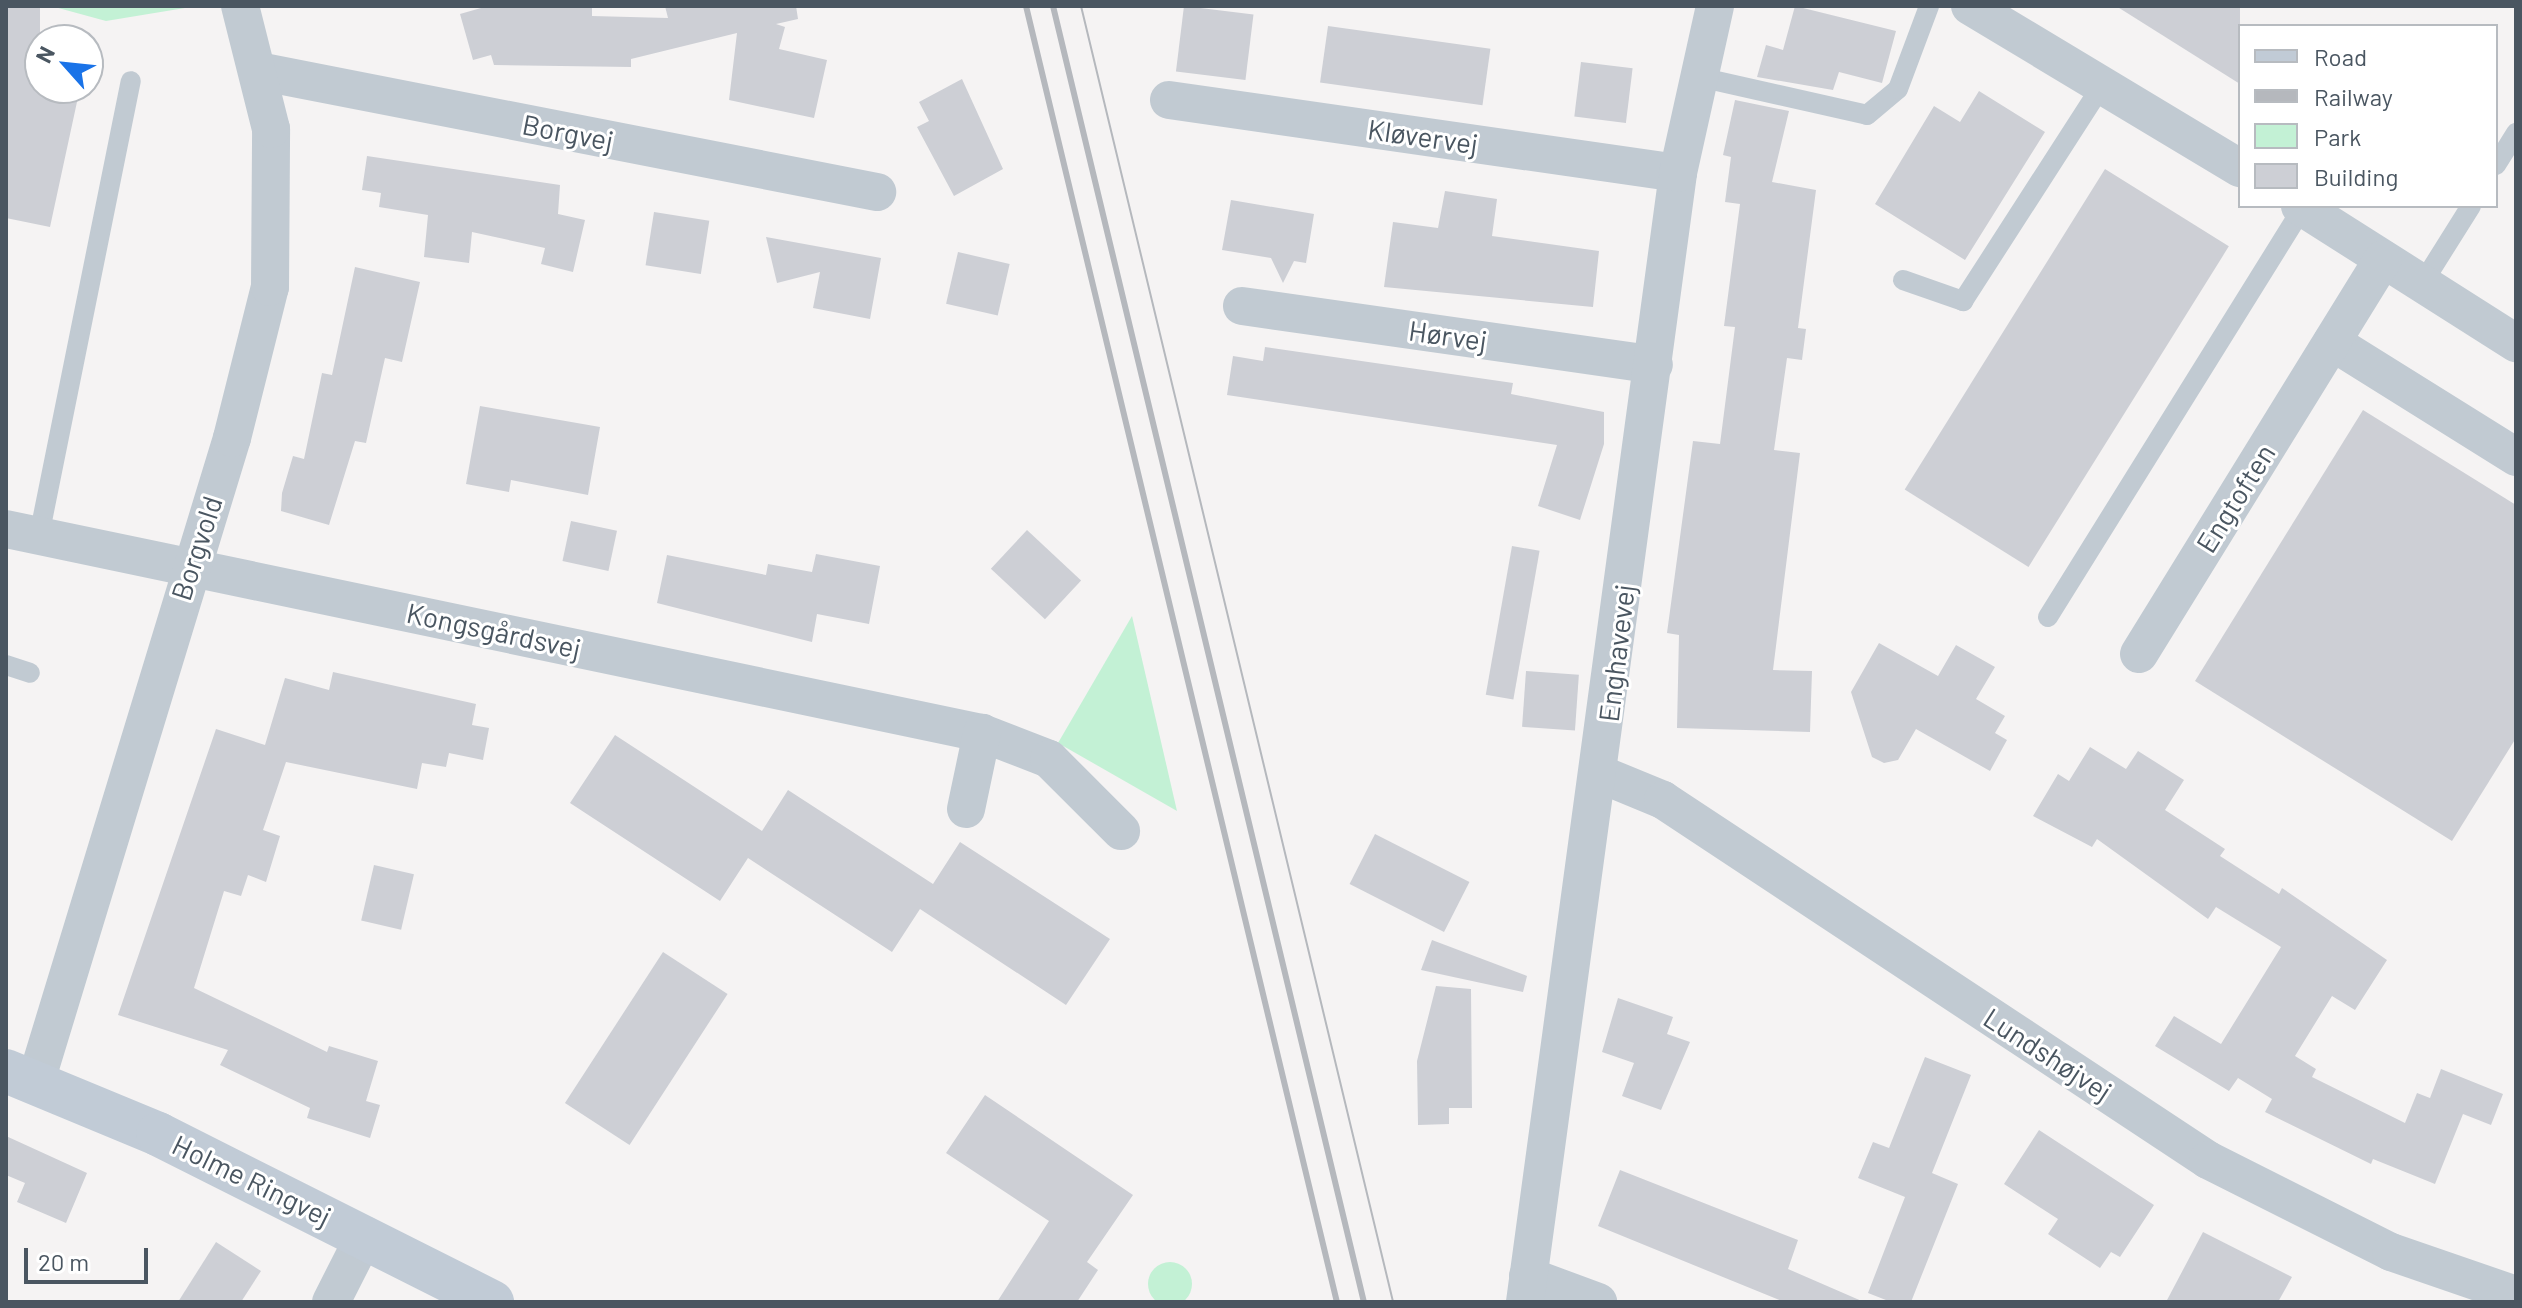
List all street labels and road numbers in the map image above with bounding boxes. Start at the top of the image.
street label: Borgvej [520,107,616,157]
street label: Kløvervej [1366,112,1480,160]
street label: Hørvej [1407,313,1489,357]
street label: Engtoften [2189,438,2281,558]
street label: Borgvold [163,492,229,604]
street label: Enghavevej [1591,582,1641,724]
street label: Kongsgårdsvej [404,595,584,665]
street label: Lundshøjvej [1978,1000,2118,1108]
street label: Holme Ringvej [167,1127,337,1233]

